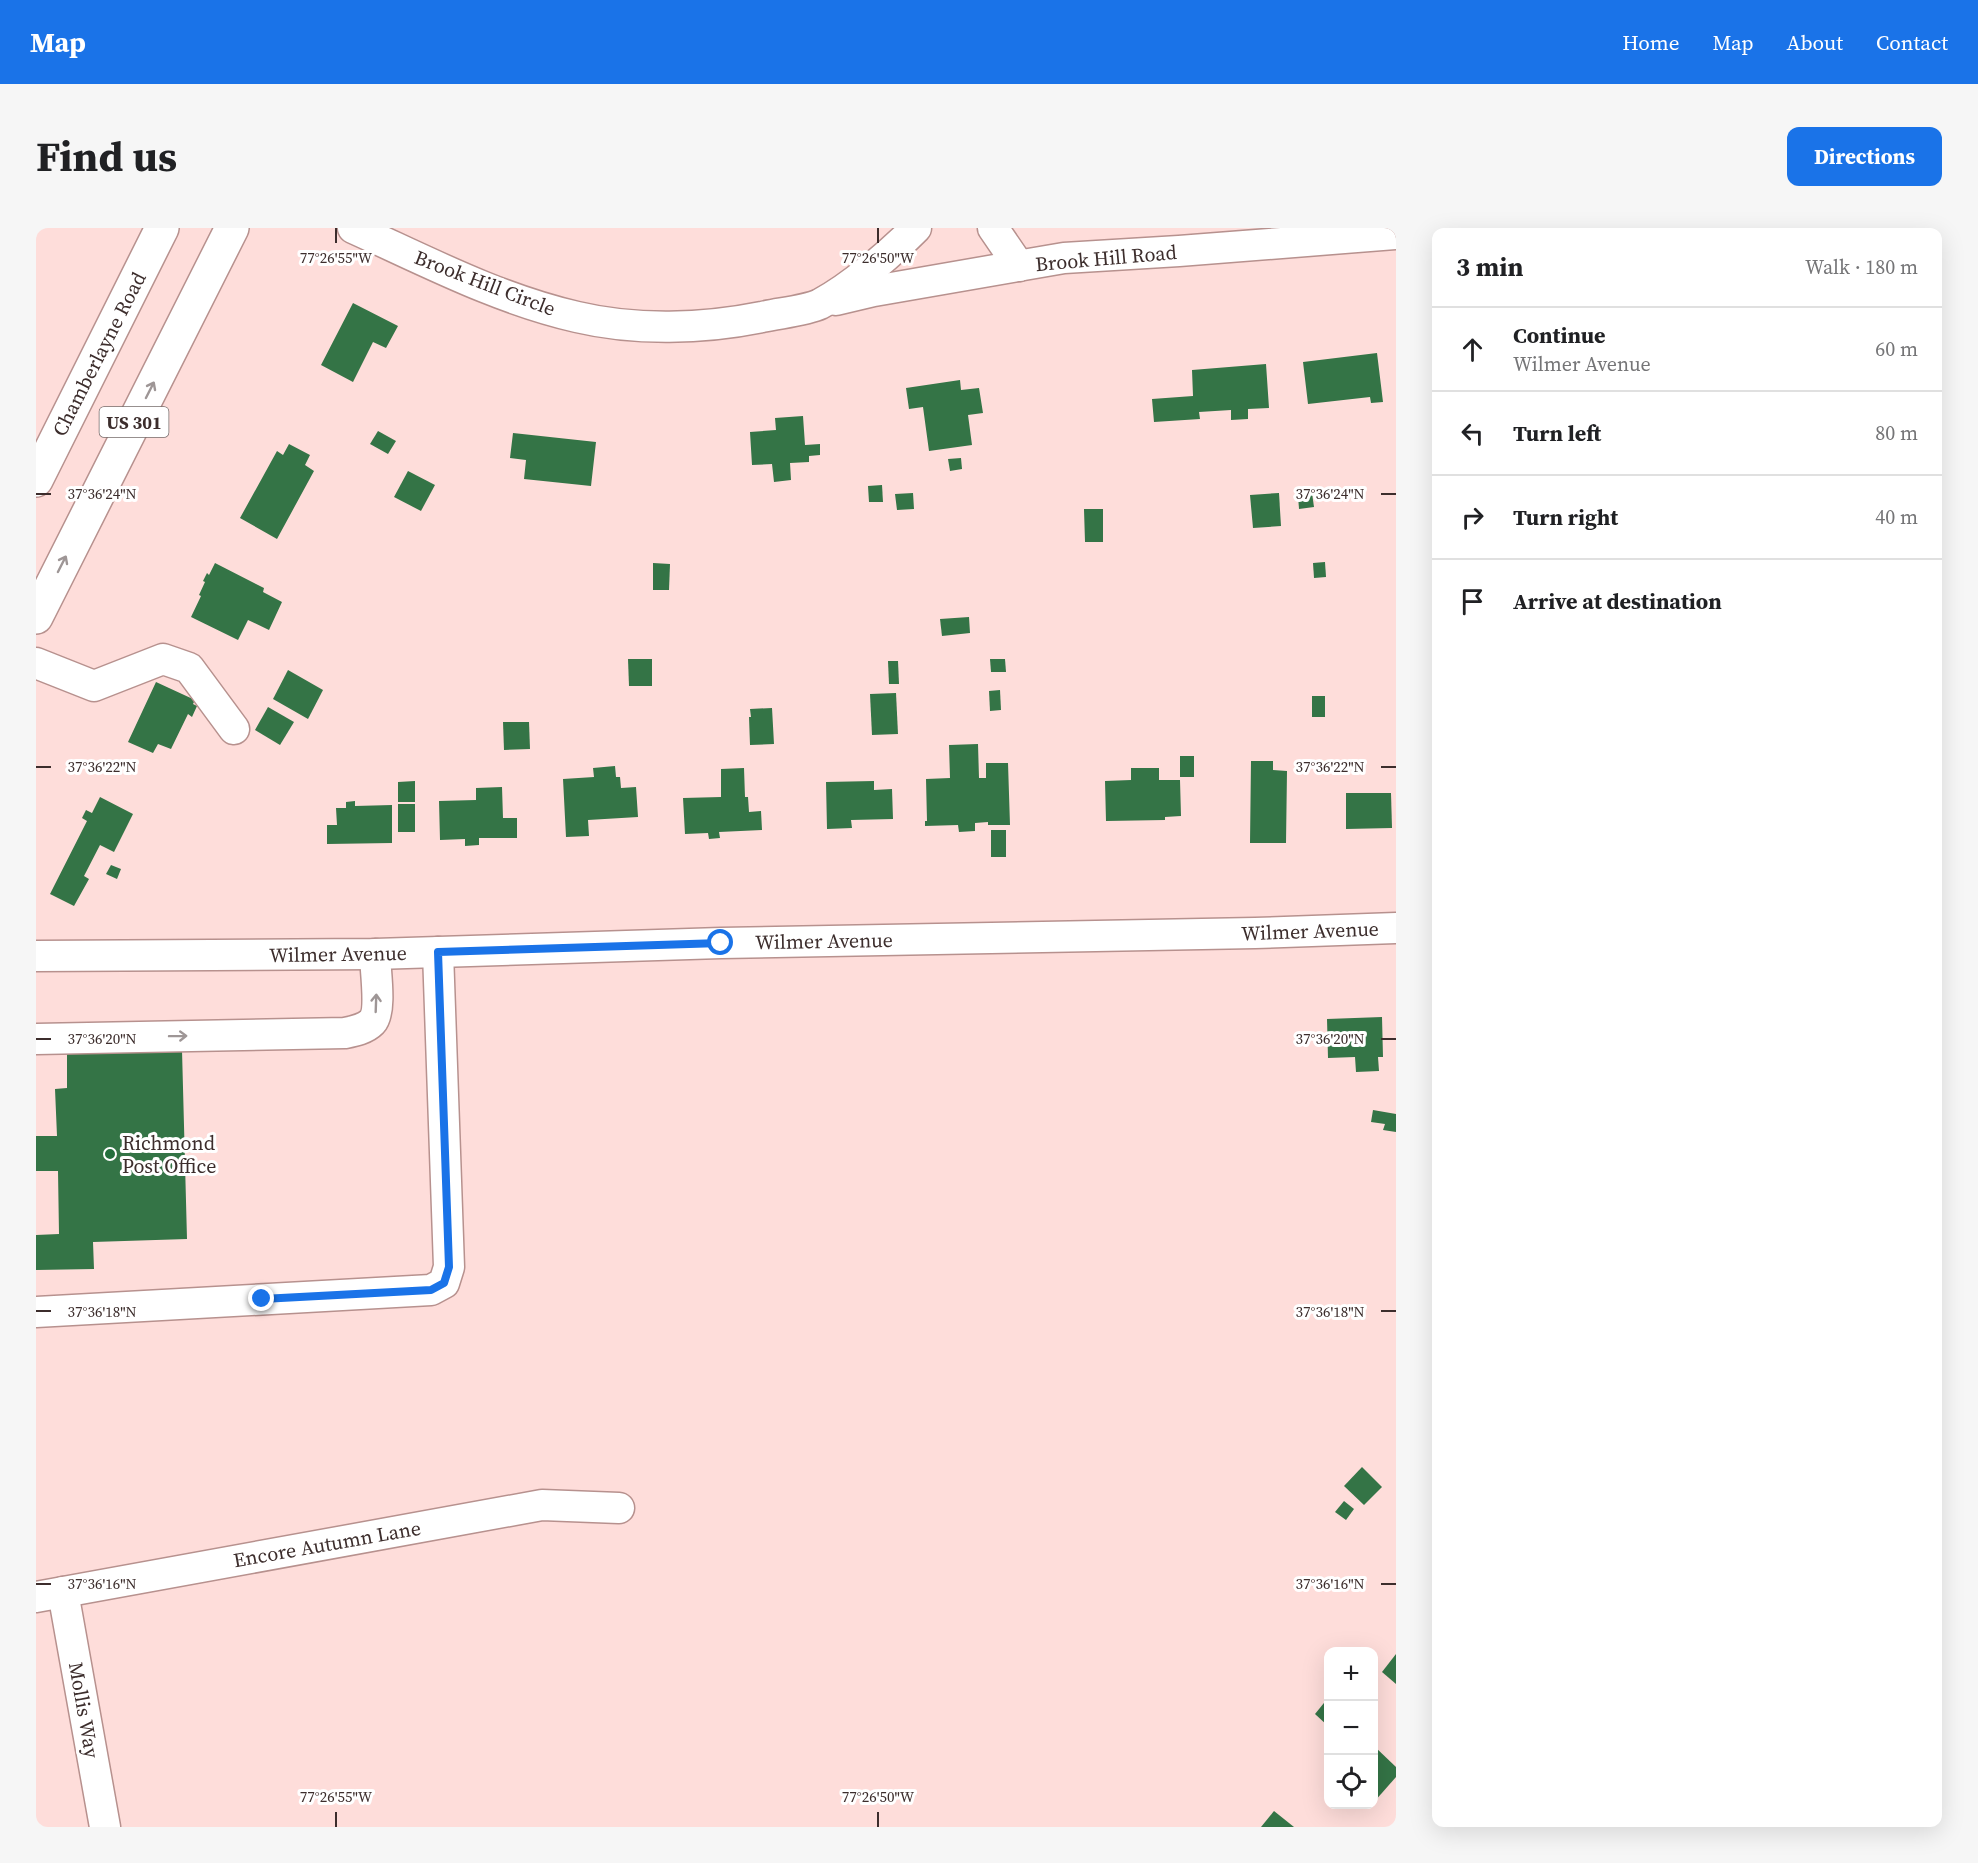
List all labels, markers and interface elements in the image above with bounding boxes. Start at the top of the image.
text: Map [30,23,86,61]
text: Home [1622,28,1680,57]
text: Map [1713,28,1754,57]
text: About [1787,28,1843,57]
text: Contact [1876,28,1948,57]
text: Find us [36,127,177,185]
button: Directions [1787,127,1942,186]
street label: Brook Hill Road [1034,238,1179,278]
street label: Brook Hill Circle [410,243,560,323]
text: 77°26'55"W [300,247,373,268]
text: 77°26'50"W [842,247,915,268]
text: 3 min [1456,249,1523,285]
text: Walk · 180 m [1805,253,1918,281]
street label: Chamberlayne Road [45,266,153,441]
text: Continue [1513,320,1606,350]
icon: ahead [1456,333,1489,366]
text: 60 m [1875,335,1918,363]
text: Wilmer Avenue [1513,350,1651,378]
one-way arrow [145,382,156,400]
road number: US 301 [99,407,168,437]
icon: left [1456,417,1489,450]
text: Turn left [1513,418,1601,448]
text: 80 m [1875,419,1918,447]
text: 37°36'24"N [67,483,137,504]
text: 37°36'24"N [1295,483,1365,504]
icon: right [1456,501,1489,534]
text: Turn right [1513,502,1618,532]
text: 40 m [1875,503,1918,531]
one-way arrow [57,556,69,574]
icon: arrive [1456,585,1489,618]
text: Arrive at destination [1513,586,1722,616]
text: 37°36'22"N [67,756,137,777]
text: 37°36'22"N [1295,756,1365,777]
street label: Wilmer Avenue [1241,915,1379,947]
street label: Wilmer Avenue [755,926,893,956]
route start [707,929,733,955]
street label: Wilmer Avenue [269,939,407,969]
one-way arrow [370,994,382,1014]
text: 37°36'20"N [67,1028,137,1049]
text: 37°36'20"N [1295,1028,1365,1049]
one-way arrow [168,1030,188,1042]
place label: Richmond Post Office [122,1129,217,1180]
marker: Richmond Post Office [103,1147,117,1161]
route end [248,1285,274,1311]
text: 37°36'18"N [67,1301,137,1322]
text: 37°36'18"N [1295,1301,1365,1322]
street label: Encore Autumn Lane [231,1514,423,1574]
text: 37°36'16"N [67,1573,137,1594]
text: 37°36'16"N [1295,1573,1365,1594]
map controls [1324,1647,1378,1809]
button: + [1324,1647,1378,1701]
street label: Mollis Way [62,1660,106,1761]
button: − [1324,1701,1378,1755]
button: locate [1324,1755,1378,1809]
text: 77°26'55"W [300,1786,373,1807]
text: 77°26'50"W [842,1786,915,1807]

